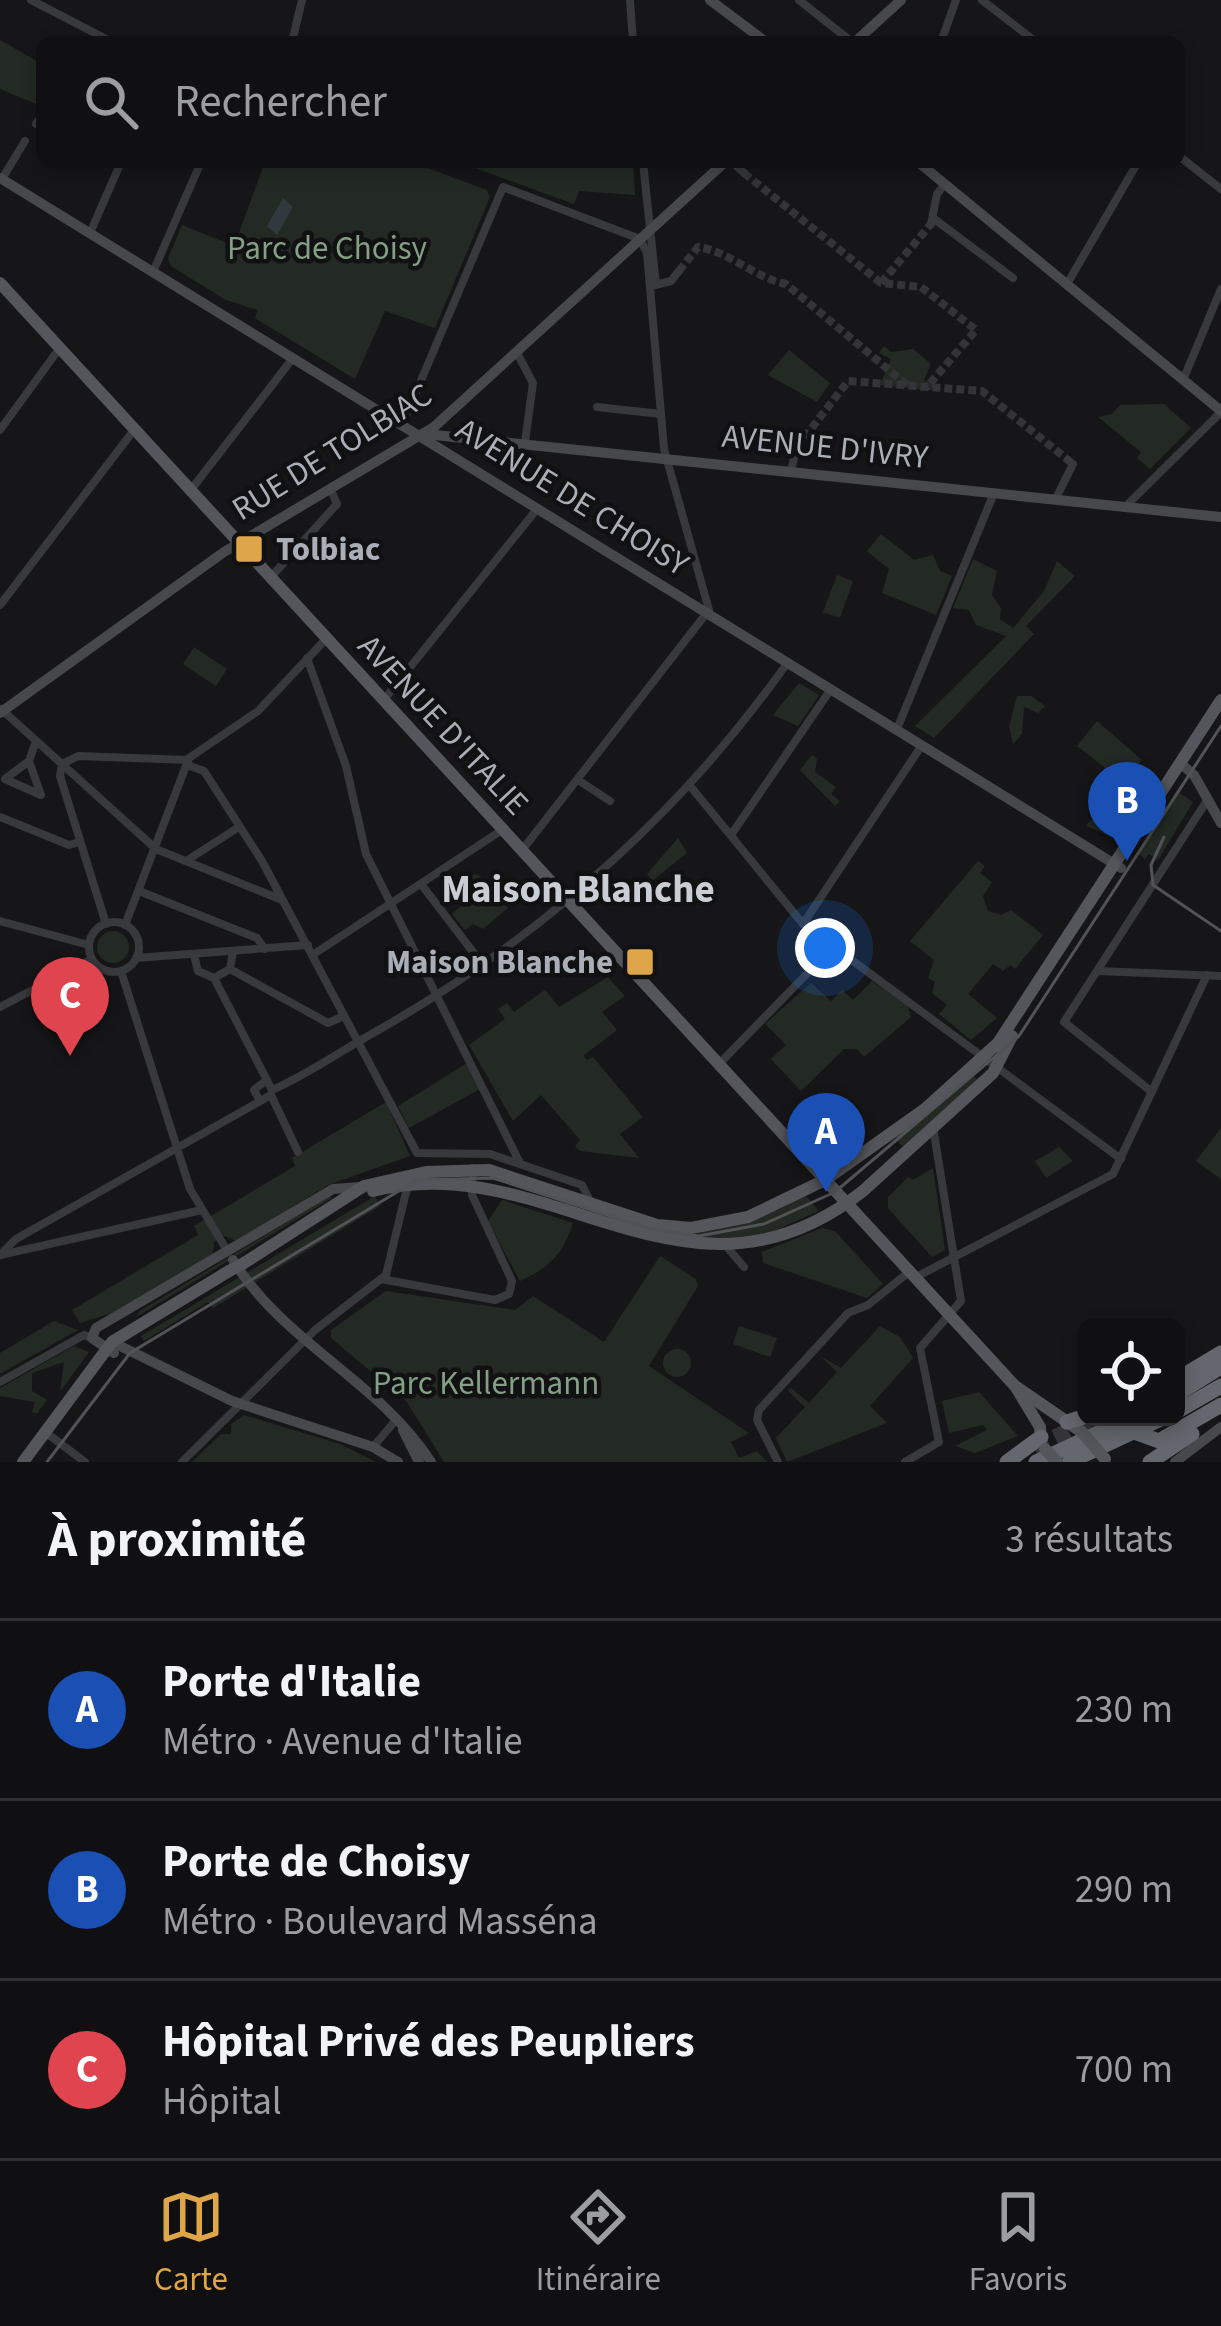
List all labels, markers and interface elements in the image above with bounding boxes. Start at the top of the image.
search box [36,36,1185,168]
icon: search [78,69,144,135]
text: Rechercher [174,70,387,134]
park label: Parc de Choisy [227,225,428,272]
street label: RUE DE TOLBIAC [223,372,441,532]
street label: AVENUE DE CHOISY [446,406,698,588]
street label: AVENUE D'IVRY [720,413,931,481]
place label: Tolbiac [276,526,380,573]
marker: Tolbiac [233,533,265,565]
street label: AVENUE D'ITALIE [347,624,539,826]
pin: B [1088,762,1166,861]
district label: Maison-Blanche [441,862,715,918]
your location [795,918,855,978]
place label: Maison Blanche [386,939,613,986]
marker: Maison Blanche [624,946,656,978]
pin: C [31,957,109,1056]
pin: A [787,1093,865,1192]
map controls [1077,1318,1185,1426]
button: locate [1077,1318,1185,1426]
park label: Parc Kellermann [373,1360,599,1407]
text: À proximité [48,1504,306,1576]
text: 3 résultats [1005,1512,1173,1568]
text: Porte d'Italie [162,1650,421,1714]
text: A [76,1682,98,1738]
text: 230 m [1075,1682,1173,1738]
text: Métro · Avenue d'Italie [162,1714,523,1770]
text: Porte de Choisy [162,1830,470,1894]
text: B [75,1862,99,1918]
text: 290 m [1075,1862,1173,1918]
text: Métro · Boulevard Masséna [162,1894,598,1950]
text: Hôpital Privé des Peupliers [162,2010,695,2074]
text: C [76,2042,98,2098]
text: 700 m [1075,2042,1173,2098]
text: Hôpital [162,2074,282,2130]
tab: Carte [154,2184,228,2303]
tab: Itinéraire [536,2184,661,2303]
tab: Favoris [969,2184,1067,2303]

